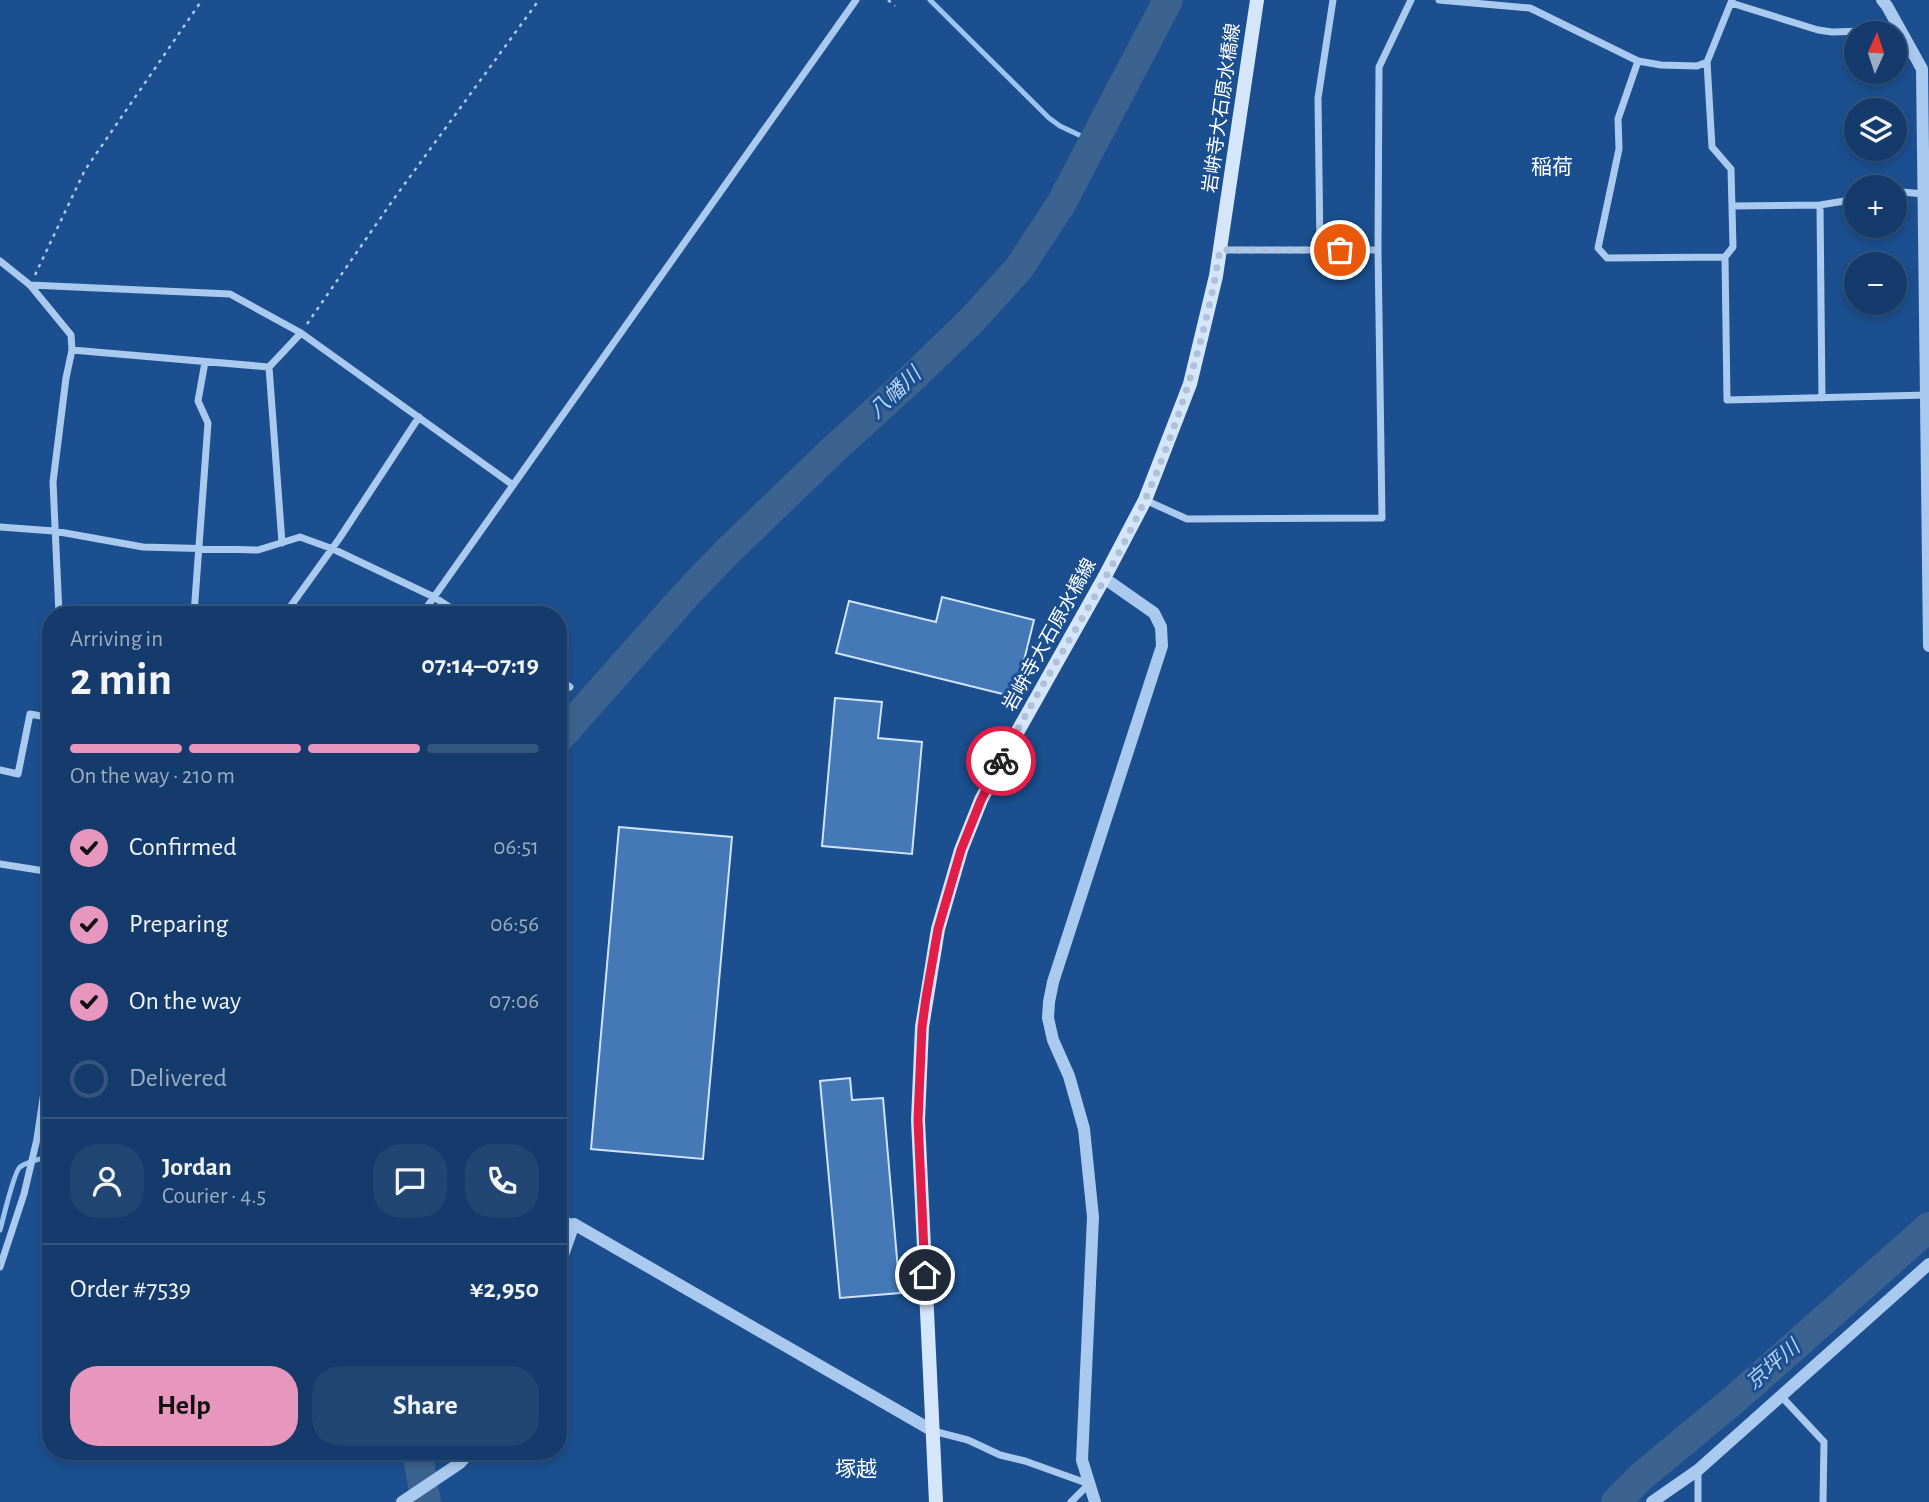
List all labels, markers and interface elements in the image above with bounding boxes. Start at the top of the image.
north arrow [1844,21,1908,84]
map controls [1844,21,1907,315]
street label: 岩峅寺大石原水橋線 [1199,22,1243,194]
button: layers [1844,98,1907,161]
district label: 稲荷 [1531,156,1573,178]
button: + [1844,175,1907,238]
pin [1310,220,1370,280]
icon: bag [1321,231,1359,269]
button: − [1844,252,1907,315]
water label: 八幡川 [864,361,926,422]
street label: 岩峅寺大石原水橋線 [998,555,1100,714]
text: Arriving in [70,628,163,651]
text: 07:14–07:19 [421,652,539,678]
text: 2 min [70,657,172,703]
courier [966,726,1036,796]
icon: bike [982,742,1020,780]
text: On the way · 210 m [70,765,235,788]
icon: check [70,829,108,867]
text: Confirmed [129,834,237,860]
text: 06:51 [493,836,539,859]
icon: check [70,906,108,944]
text: Preparing [129,911,228,937]
text: 06:56 [490,913,539,936]
icon: check [70,983,108,1021]
text: On the way [129,988,241,1014]
text: 07:06 [489,990,539,1013]
text: Delivered [129,1065,227,1091]
button: person [70,1144,144,1218]
button: chat [373,1144,447,1218]
button: phone [465,1144,539,1218]
text: Jordan [162,1154,232,1180]
text: Courier · 4.5 [162,1185,266,1208]
pin [895,1245,955,1305]
icon: home [906,1256,944,1294]
text: Order #7539 [70,1276,191,1302]
text: ¥2,950 [470,1276,539,1302]
water label: 京坪川 [1742,1334,1805,1394]
button: Help [70,1366,298,1446]
button: Share [312,1366,539,1446]
district label: 塚越 [835,1458,877,1480]

